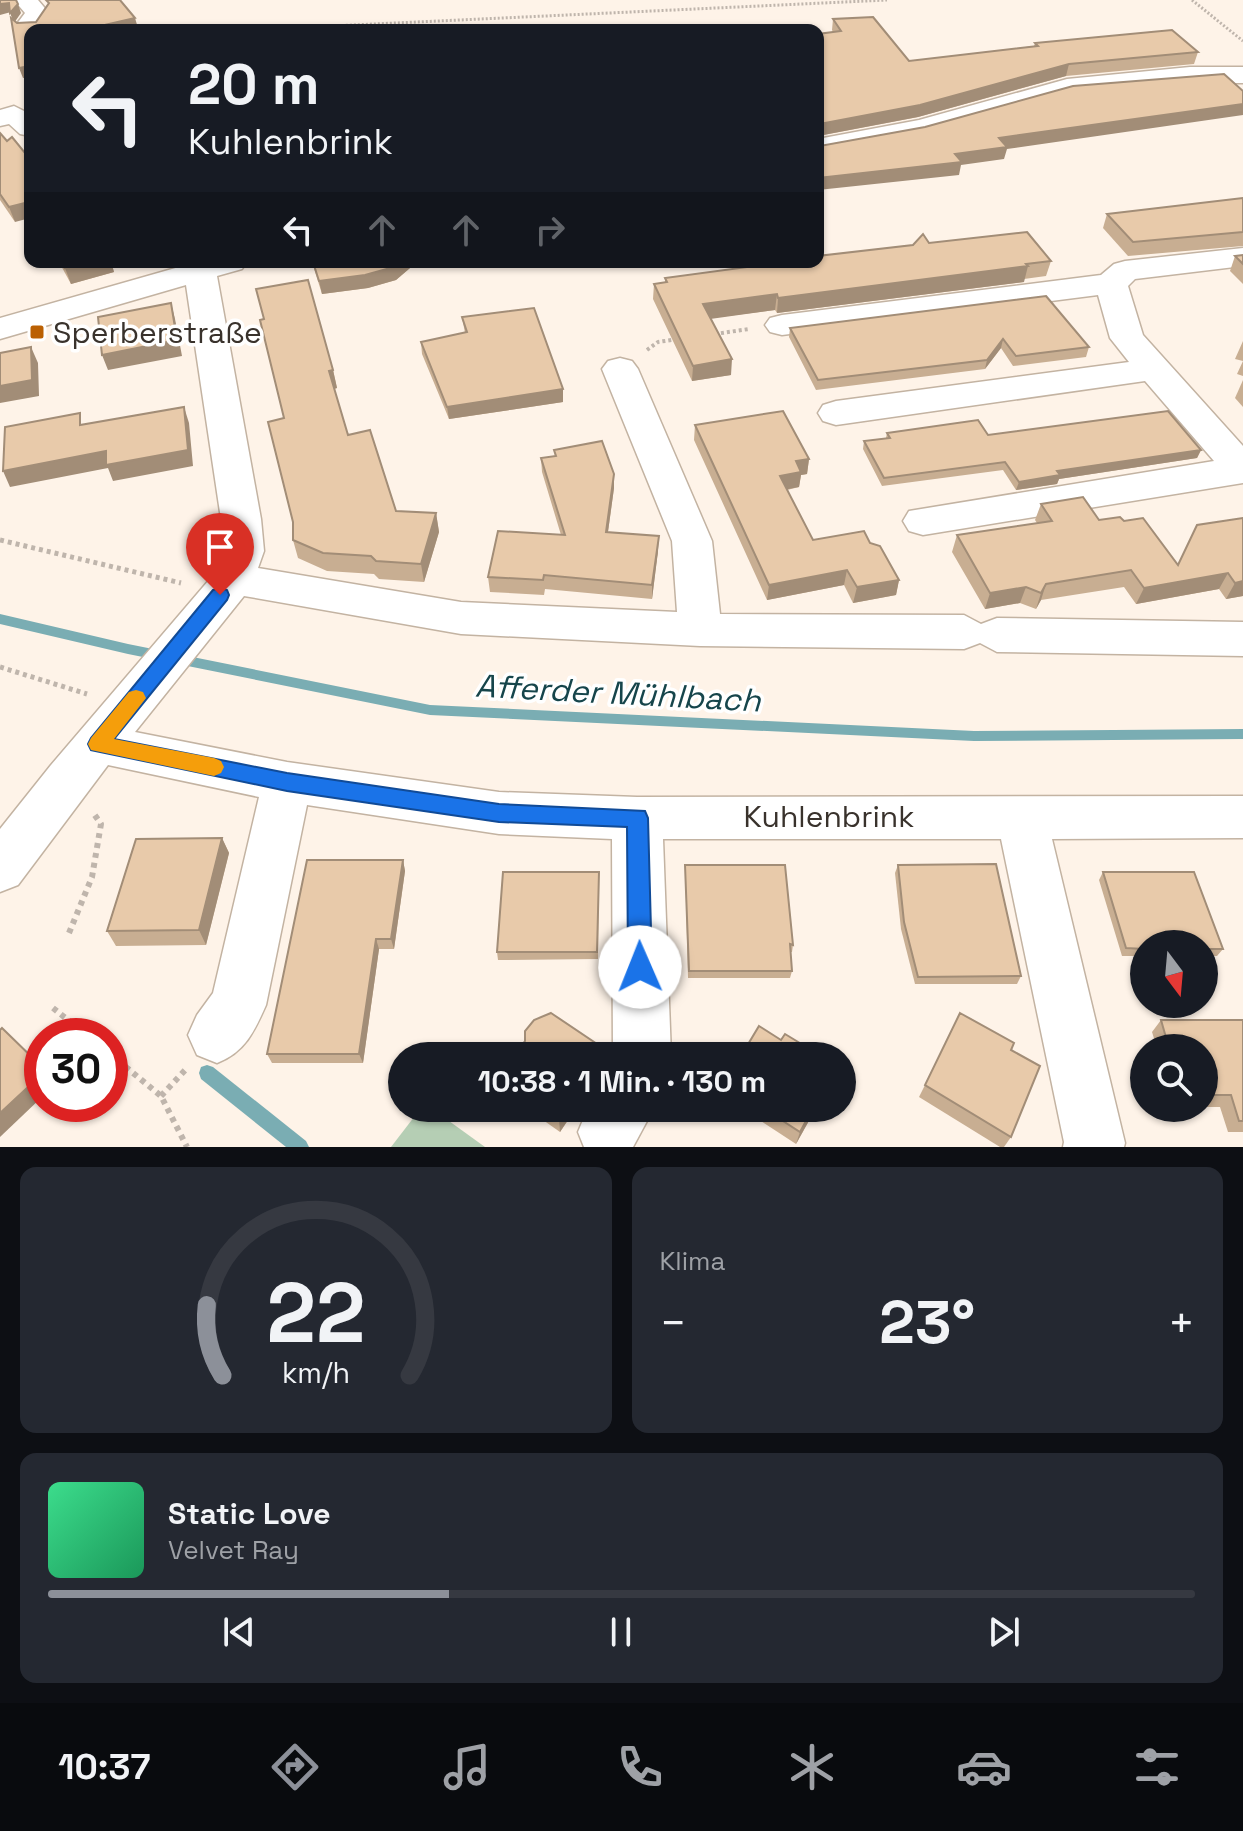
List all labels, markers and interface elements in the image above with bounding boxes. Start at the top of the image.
text: 20 m [188,49,320,120]
icon: left [56,56,160,160]
text: Kuhlenbrink [188,119,393,165]
icon: left [276,208,320,252]
icon: ahead [360,208,404,252]
icon: ahead [444,208,488,252]
icon: right [528,208,572,252]
place label: Sperberstraße [53,313,262,352]
marker: Sperberstraße [28,323,46,341]
pin [186,513,254,595]
icon: arrive [198,525,242,569]
water label: Afferder Mühlbach [474,666,763,721]
street label: Kuhlenbrink [744,797,914,836]
position arrow [598,925,682,1009]
north arrow [1130,930,1218,1018]
map controls [1130,930,1218,1122]
speed limit sign: 30 [24,1018,128,1122]
button: search [1130,1034,1218,1122]
text: 10:38 · 1 Min. · 130 m [478,1062,766,1101]
text: Klima [660,1244,725,1278]
text: 22 [266,1260,365,1366]
text: 23° [879,1284,975,1361]
text: − [660,1295,687,1351]
text: + [1168,1295,1195,1351]
text: km/h [282,1355,350,1391]
text: Static Love [168,1494,331,1533]
text: Velvet Ray [168,1533,299,1567]
icon: previous [217,1610,261,1654]
icon: pause [599,1610,643,1654]
icon: next [982,1610,1026,1654]
icon: directions [267,1739,323,1795]
icon: music [439,1739,495,1795]
icon: phone [612,1739,668,1795]
icon: climate [784,1739,840,1795]
icon: car [956,1739,1012,1795]
icon: filters [1129,1739,1185,1795]
text: 10:37 [58,1744,150,1790]

